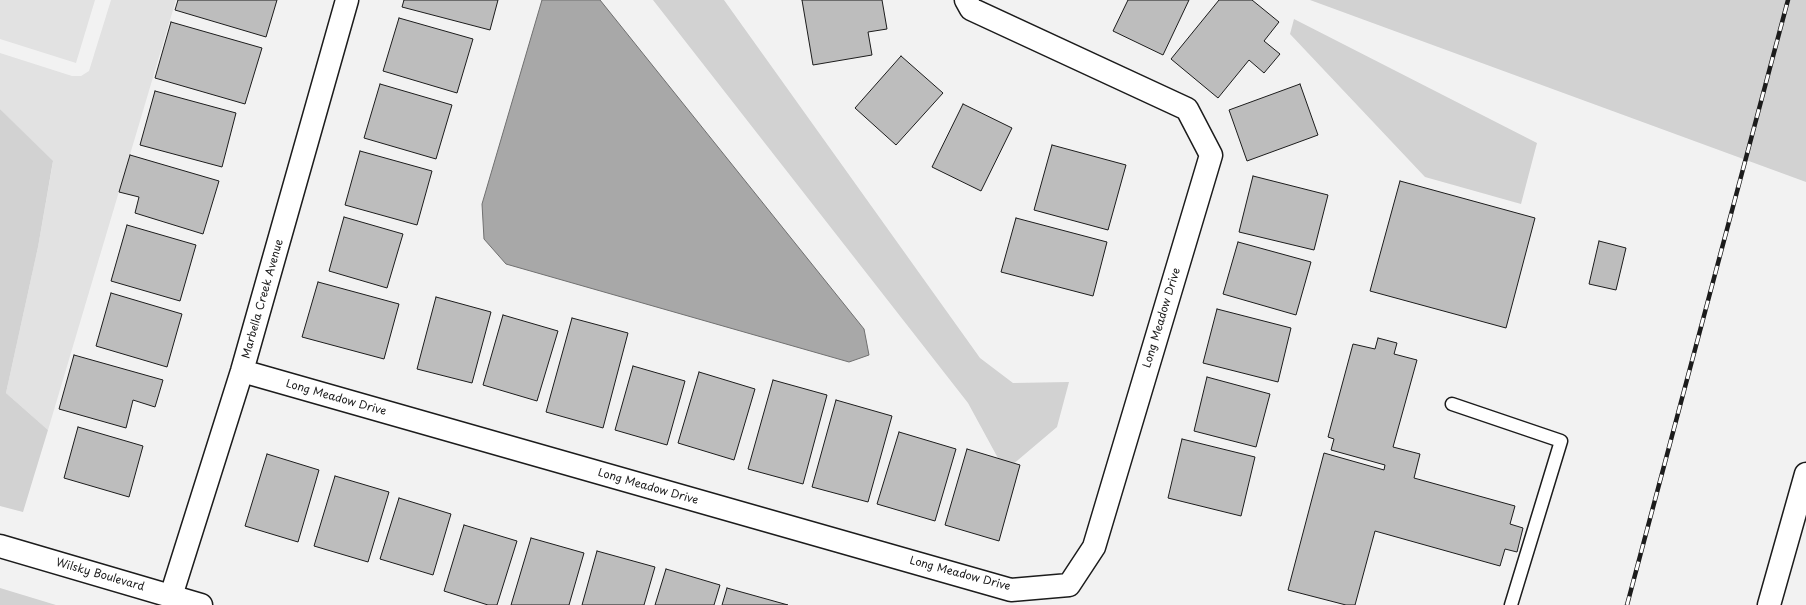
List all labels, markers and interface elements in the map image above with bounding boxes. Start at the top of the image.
street label: Marbella Creek Avenue [240,238,286,360]
street label: Long Meadow Drive [1140,266,1184,370]
street label: Long Meadow Drive [284,377,388,419]
street label: Long Meadow Drive [596,466,700,508]
street label: Long Meadow Drive [908,554,1012,594]
street label: Wilsky Boulevard [54,556,146,594]

